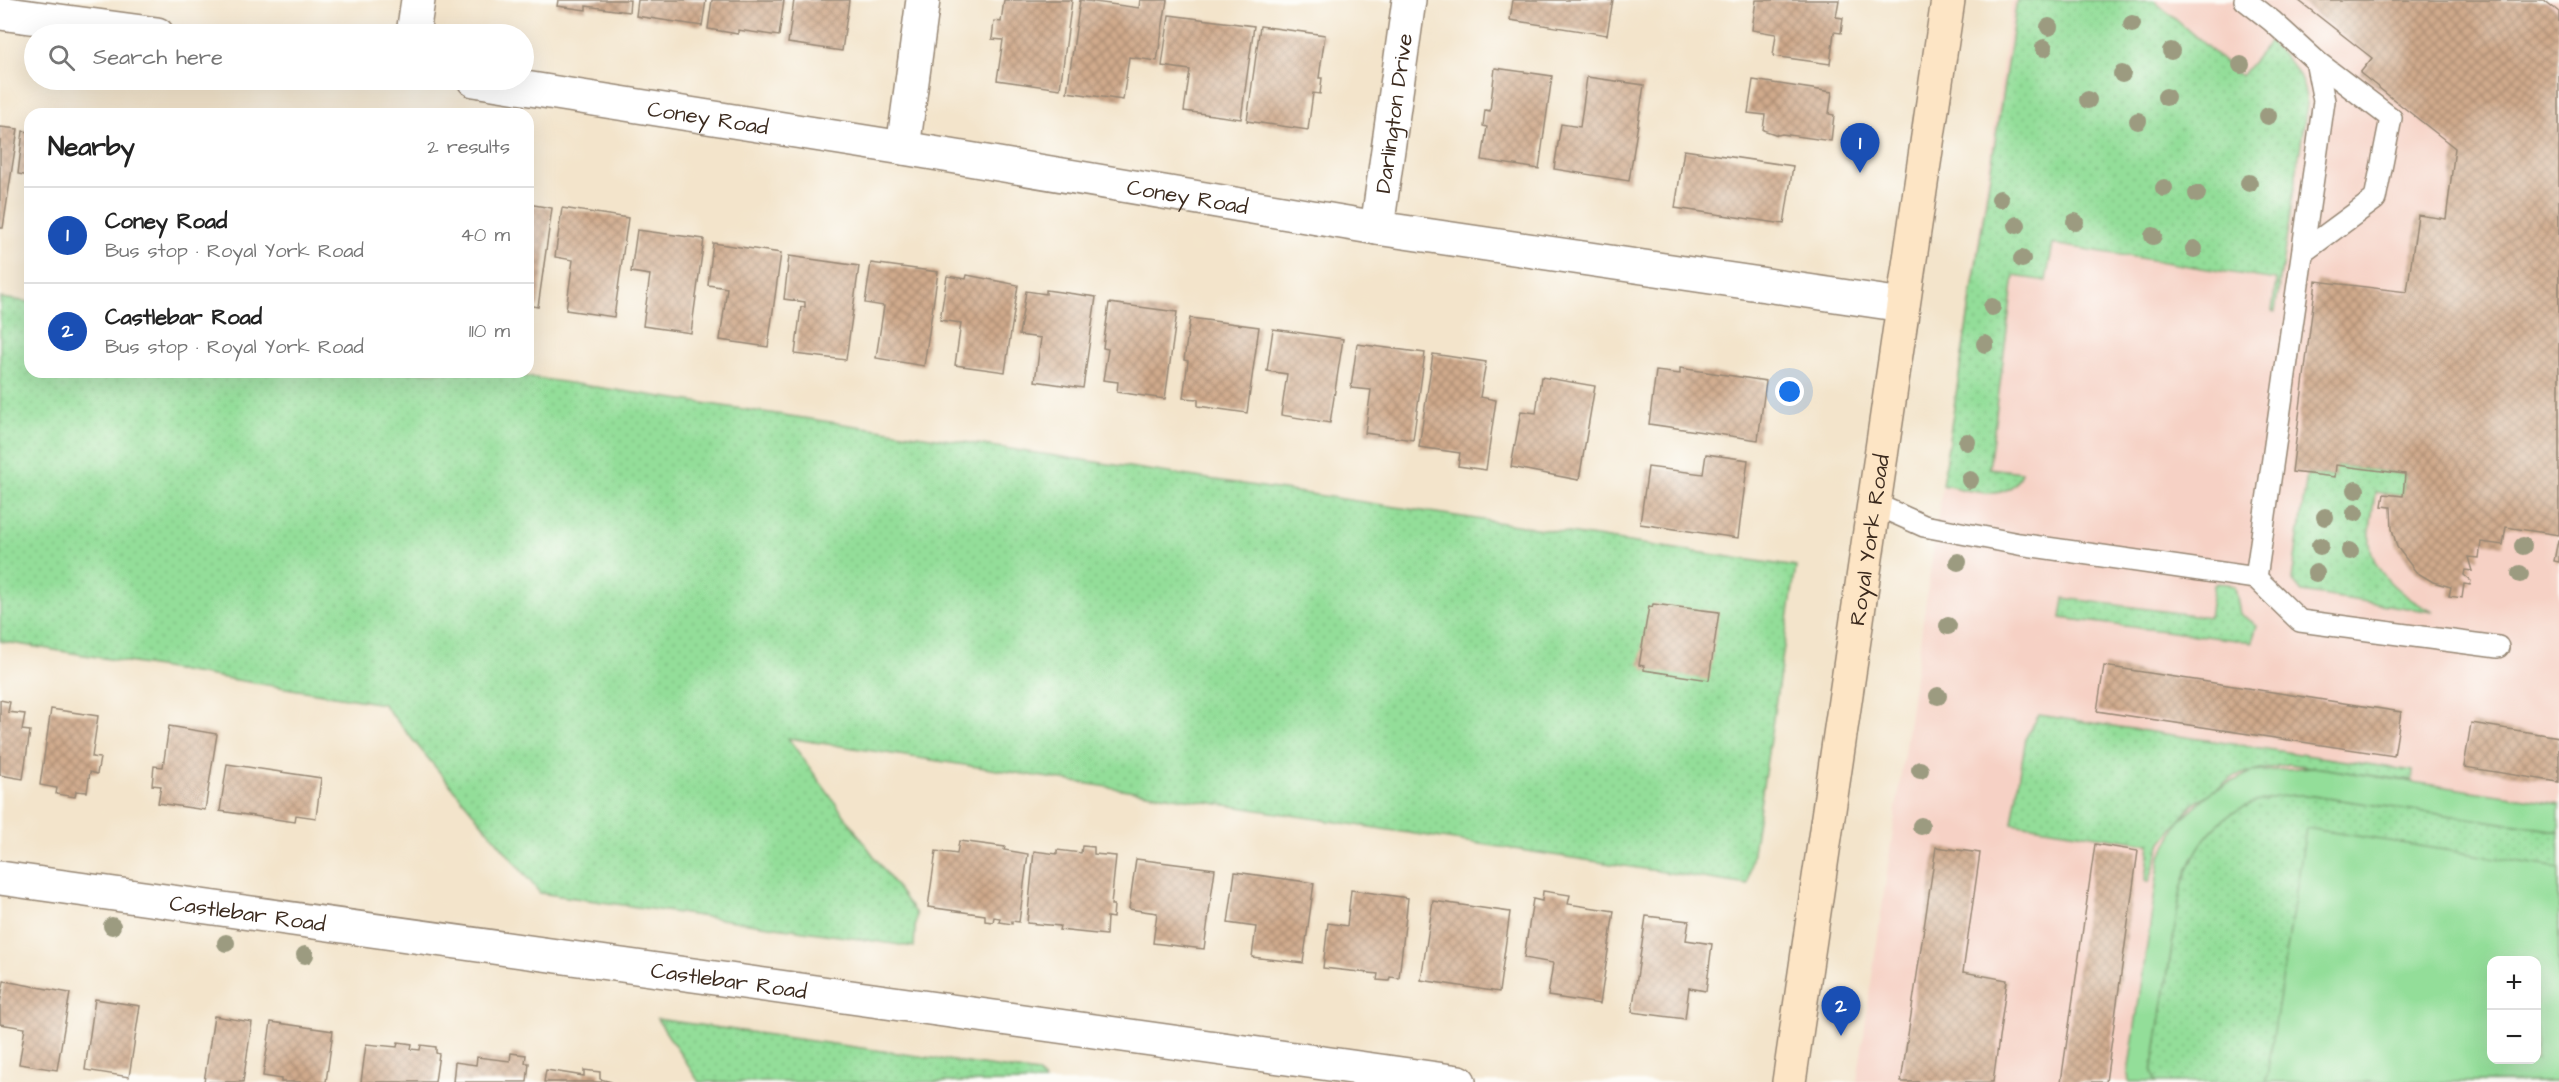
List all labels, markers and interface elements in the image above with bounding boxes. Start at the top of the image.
search box [24,24,534,90]
street label: Darlington Drive [1368,31,1421,195]
icon: search [45,41,78,74]
text: Search here [93,42,223,73]
street label: Coney Road [645,94,771,143]
pin: 1 [1840,124,1880,173]
text: Nearby [48,129,135,165]
text: 2 results [427,133,510,161]
street label: Coney Road [1124,172,1250,223]
text: Coney Road [105,206,227,237]
text: 1 [66,221,69,249]
text: 40 m [460,221,510,249]
text: Bus stop · Royal York Road [105,237,364,265]
text: Castlebar Road [105,302,262,333]
text: 2 [62,317,73,345]
text: 110 m [469,317,510,345]
text: Bus stop · Royal York Road [105,333,364,361]
your location [1775,377,1804,406]
street label: Royal York Road [1842,452,1898,628]
street label: Castlebar Road [167,888,327,940]
street label: Castlebar Road [649,955,809,1008]
map controls [2487,956,2541,1064]
button: + [2487,956,2541,1010]
pin: 2 [1822,986,1860,1036]
button: − [2487,1010,2541,1064]

